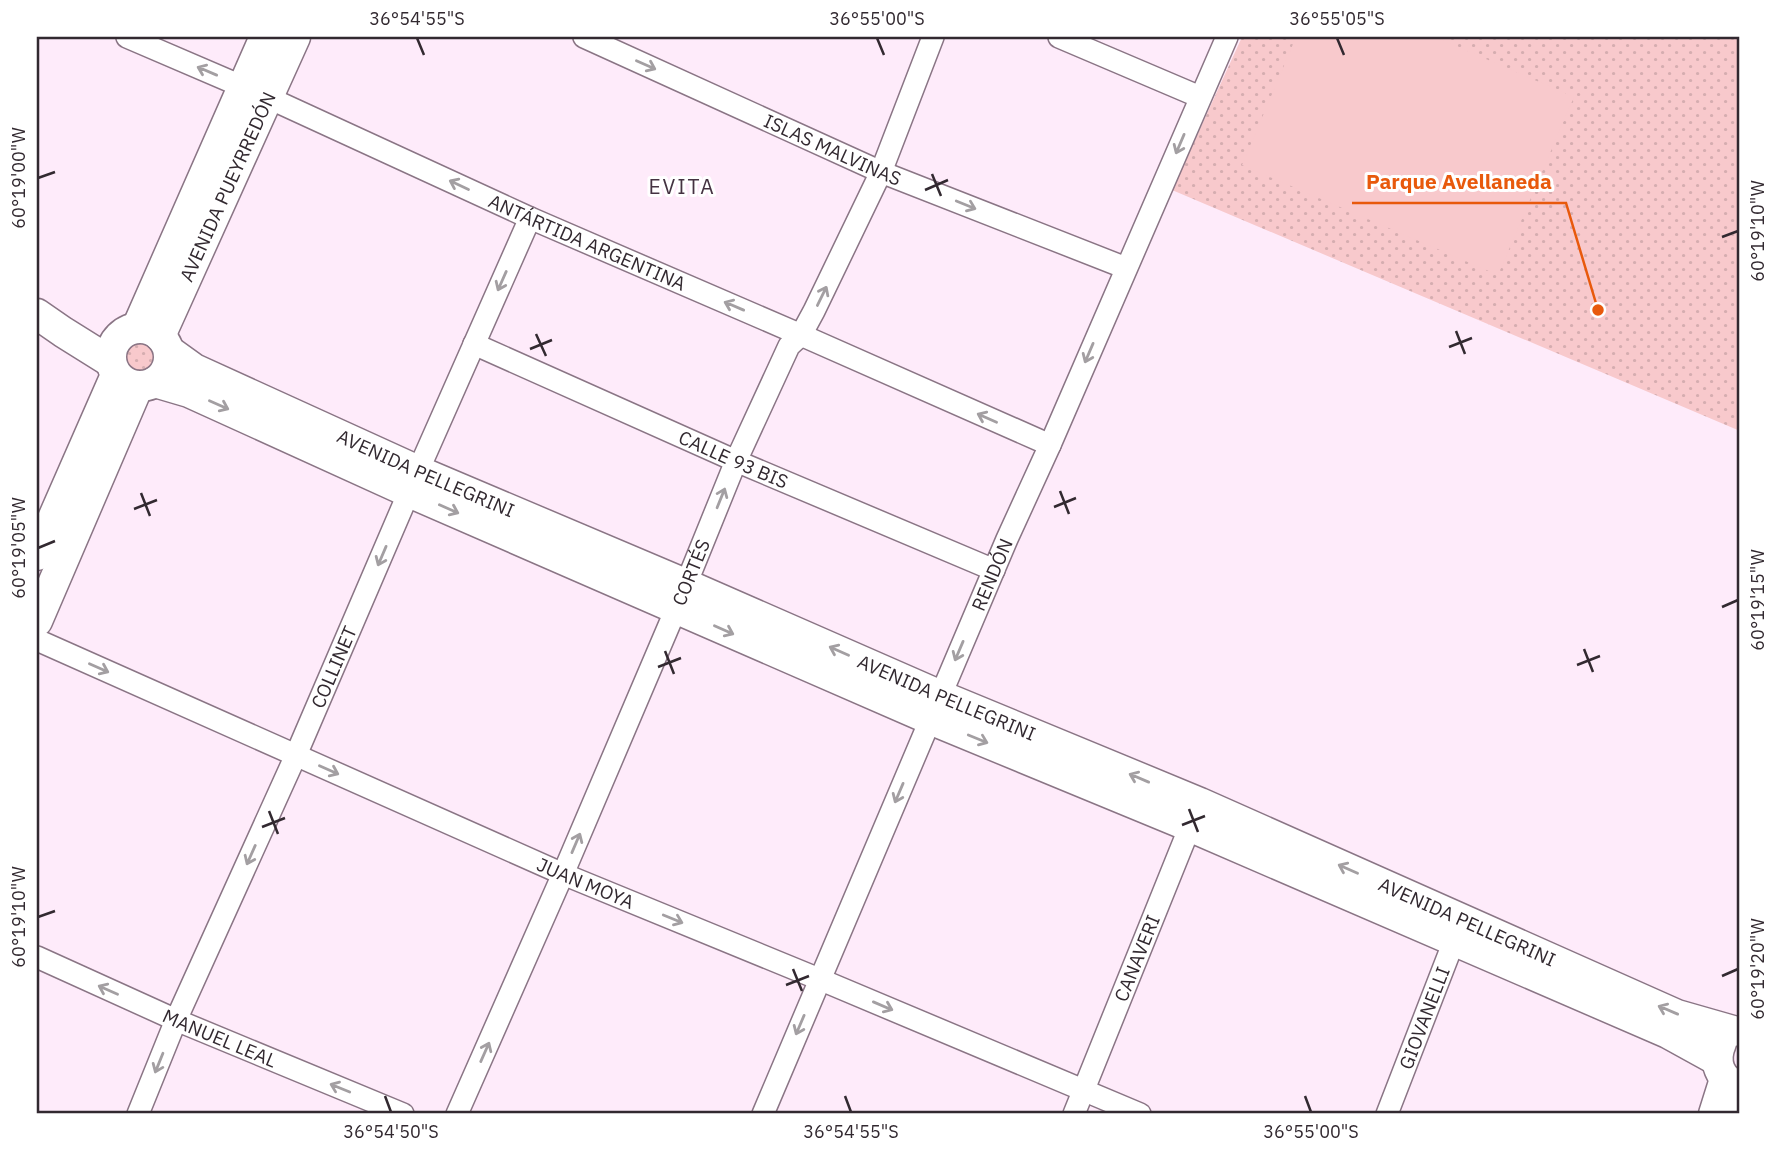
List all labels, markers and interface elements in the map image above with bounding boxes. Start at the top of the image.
text: 36°54'55"S [369,7,465,30]
text: 36°55'00"S [829,7,925,30]
text: 36°55'05"S [1289,7,1385,30]
one-way arrow [635,59,656,72]
one-way arrow [197,64,218,77]
street label: AVENIDA PUEYRREDÓN [174,88,281,285]
street label: ISLAS MALVINAS [760,108,905,191]
text: 60°19'00"W [7,127,30,229]
one-way arrow [1173,133,1186,154]
callout: Parque Avellaneda [1352,161,1566,203]
text: Parque Avellaneda [1366,167,1552,195]
district label: EVITA [648,172,716,200]
one-way arrow [448,178,470,191]
text: 60°19'10"W [1746,180,1769,282]
street label: ANTÁRTIDA ARGENTINA [485,189,689,296]
one-way arrow [955,200,977,213]
one-way arrow [495,269,508,291]
one-way arrow [816,285,829,306]
one-way arrow [724,299,745,312]
one-way arrow [1082,341,1095,363]
one-way arrow [208,399,229,412]
one-way arrow [977,411,998,424]
street label: AVENIDA PELLEGRINI [333,424,518,522]
street label: CALLE 93 BIS [675,425,792,494]
one-way arrow [715,488,728,509]
text: 60°19'05"W [7,497,30,599]
one-way arrow [437,503,459,516]
street label: RENDÓN [966,535,1018,614]
street label: CORTÉS [667,536,715,609]
one-way arrow [375,545,388,567]
text: 60°19'15"W [1746,549,1769,651]
street label: COLLINET [306,622,362,712]
one-way arrow [713,624,735,637]
one-way arrow [952,640,965,661]
one-way arrow [829,644,850,657]
street label: AVENIDA PELLEGRINI [854,649,1039,746]
one-way arrow [88,662,109,675]
one-way arrow [967,734,989,747]
one-way arrow [318,764,339,777]
one-way arrow [1129,771,1150,784]
one-way arrow [892,782,905,803]
one-way arrow [570,833,583,855]
one-way arrow [244,843,257,865]
street label: JUAN MOYA [533,852,638,914]
one-way arrow [1337,862,1359,875]
text: 60°19'10"W [7,866,30,968]
street label: AVENIDA PELLEGRINI [1375,872,1559,972]
street label: CANAVERI [1109,911,1165,1005]
one-way arrow [662,914,683,927]
text: 60°19'20"W [1746,918,1769,1020]
street label: GIOVANELLI [1393,963,1455,1073]
one-way arrow [98,983,120,996]
one-way arrow [872,1000,894,1013]
one-way arrow [1657,1003,1679,1016]
street label: MANUEL LEAL [159,1004,280,1072]
one-way arrow [793,1013,806,1035]
one-way arrow [479,1042,492,1063]
one-way arrow [152,1051,165,1073]
one-way arrow [330,1081,352,1094]
text: 36°54'50"S [343,1120,439,1143]
text: 36°54'55"S [803,1120,899,1143]
text: 36°55'00"S [1263,1120,1359,1143]

